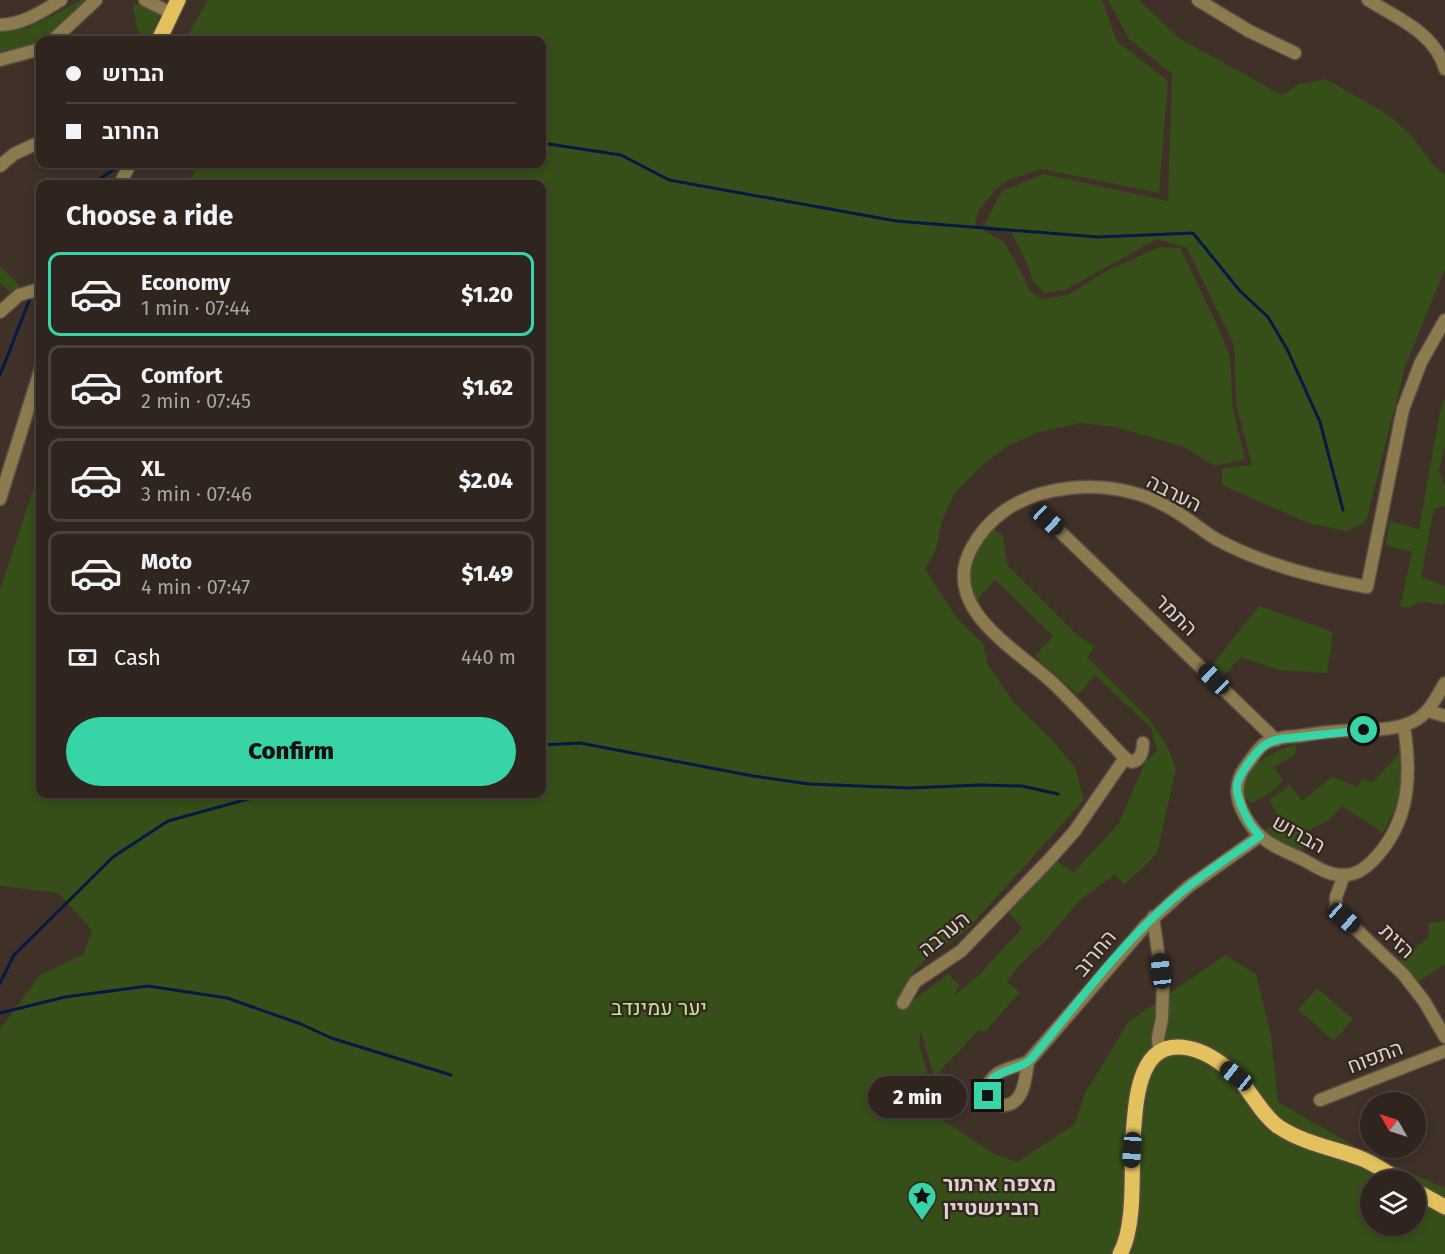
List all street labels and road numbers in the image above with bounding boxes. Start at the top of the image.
street label: הערבה [1142,468,1206,518]
street label: התמר [1149,589,1203,641]
street label: הברוש [1268,809,1330,859]
street label: הערבה [913,906,975,962]
street label: הזית [1374,918,1420,964]
street label: החרוב [1068,924,1122,982]
street label: התפוח [1343,1035,1407,1079]

